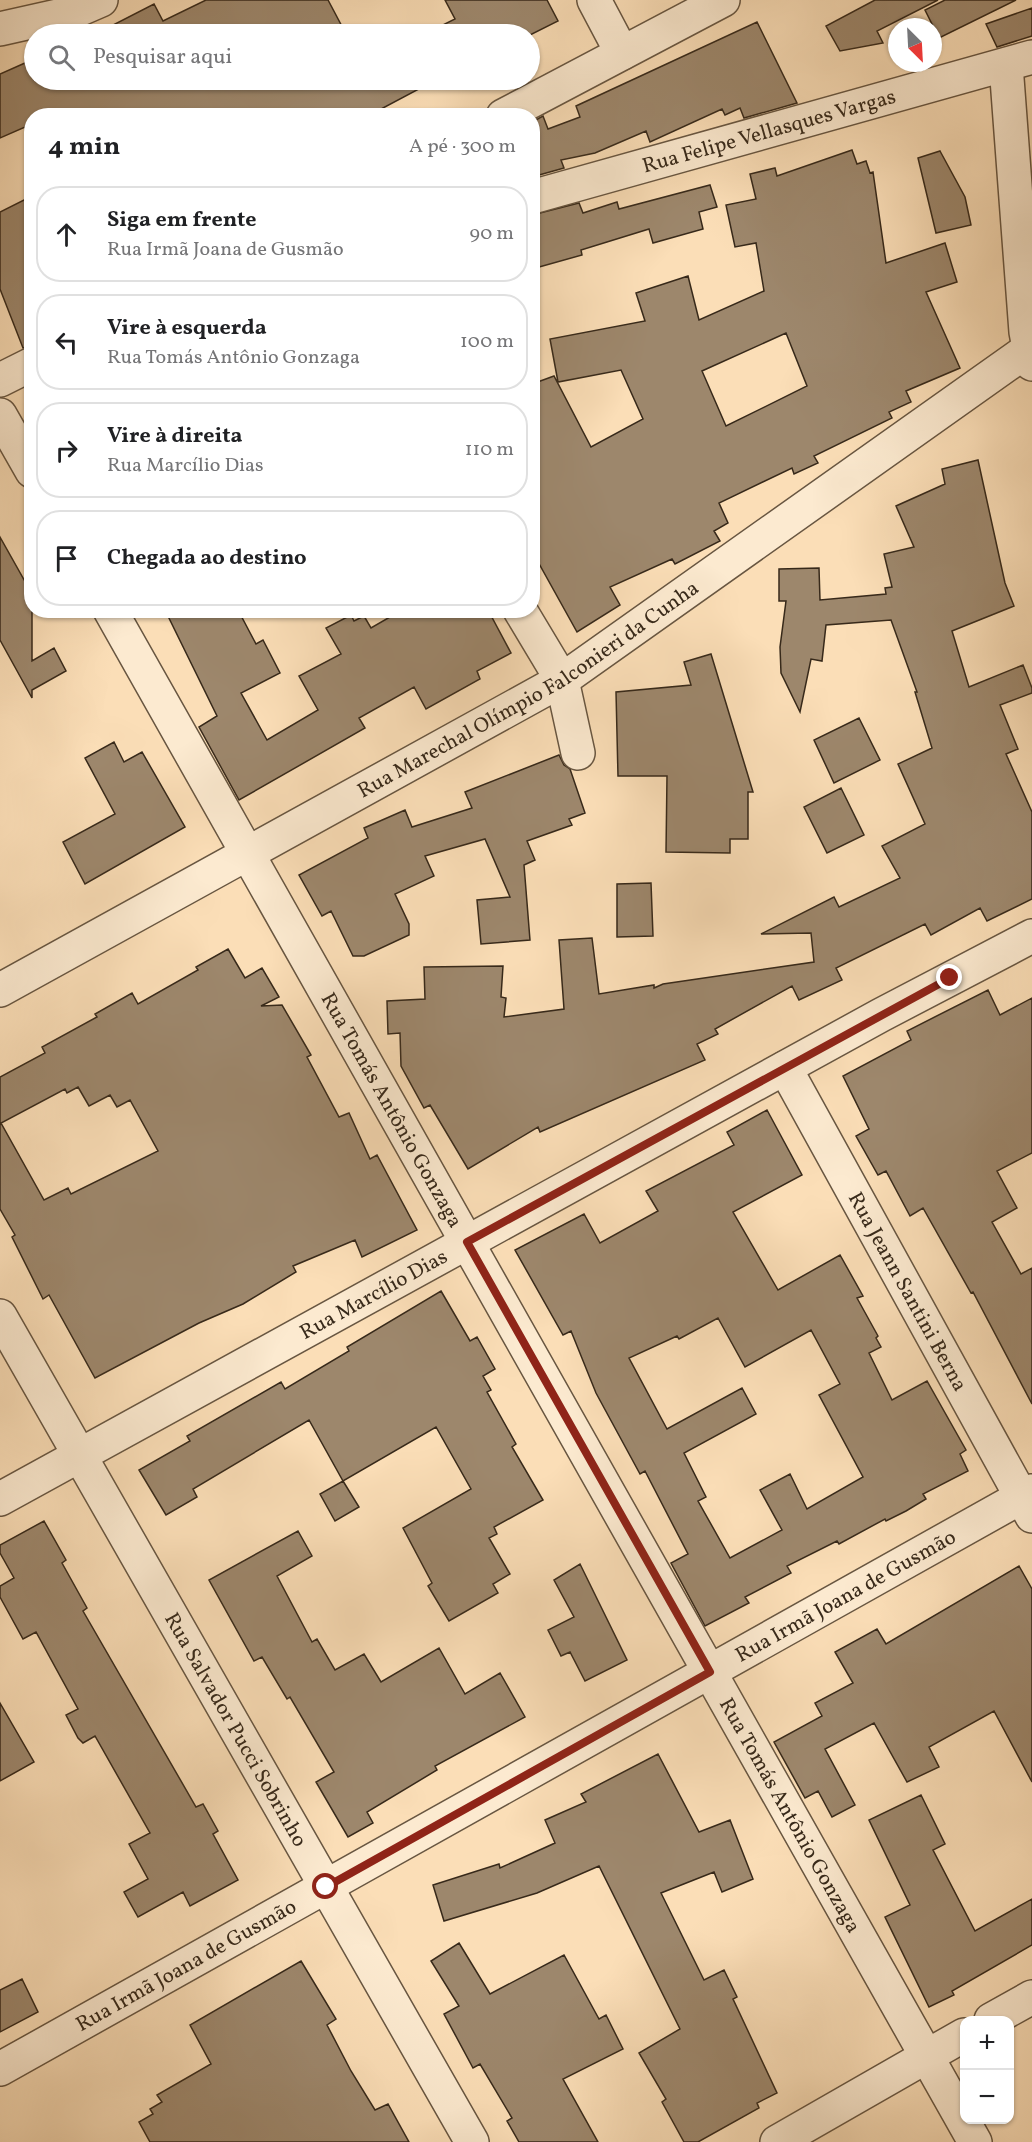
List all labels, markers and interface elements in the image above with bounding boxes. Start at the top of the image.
north arrow [888,18,942,72]
search box [24,24,540,90]
icon: search [45,41,78,74]
text: Pesquisar aqui [93,42,232,73]
street label: Rua Felipe Vellasques Vargas [639,83,899,181]
text: 4 min [48,129,120,165]
text: A pé · 300 m [409,133,516,161]
text: Siga em frente [107,205,257,236]
icon: ahead [50,218,83,251]
text: 90 m [470,220,514,248]
text: Rua Irmã Joana de Gusmão [107,236,344,264]
text: Vire à esquerda [107,313,267,344]
icon: left [50,326,83,359]
text: 100 m [460,328,514,356]
text: Rua Tomás Antônio Gonzaga [107,344,360,372]
text: Vire à direita [107,421,243,452]
icon: right [50,434,83,467]
text: 110 m [465,436,514,464]
text: Rua Marcílio Dias [107,452,264,480]
icon: arrive [50,542,83,575]
text: Chegada ao destino [107,543,307,574]
street label: Rua Marechal Olímpio Falconieri da Cunha [353,574,705,806]
route end [936,964,962,990]
street label: Rua Tomás Antônio Gonzaga [313,988,469,1233]
street label: Rua Jeann Santini Berna [840,1187,974,1397]
street label: Rua Marcílio Dias [295,1243,453,1348]
street label: Rua Irmã Joana de Gusmão [731,1523,962,1670]
street label: Rua Salvador Pucci Sobrinho [156,1607,313,1853]
street label: Rua Tomás Antônio Gonzaga [711,1693,867,1939]
route start [312,1873,338,1899]
street label: Rua Irmã Joana de Gusmão [71,1893,302,2040]
map controls [960,2016,1014,2124]
button: + [960,2016,1014,2070]
button: − [960,2070,1014,2124]

